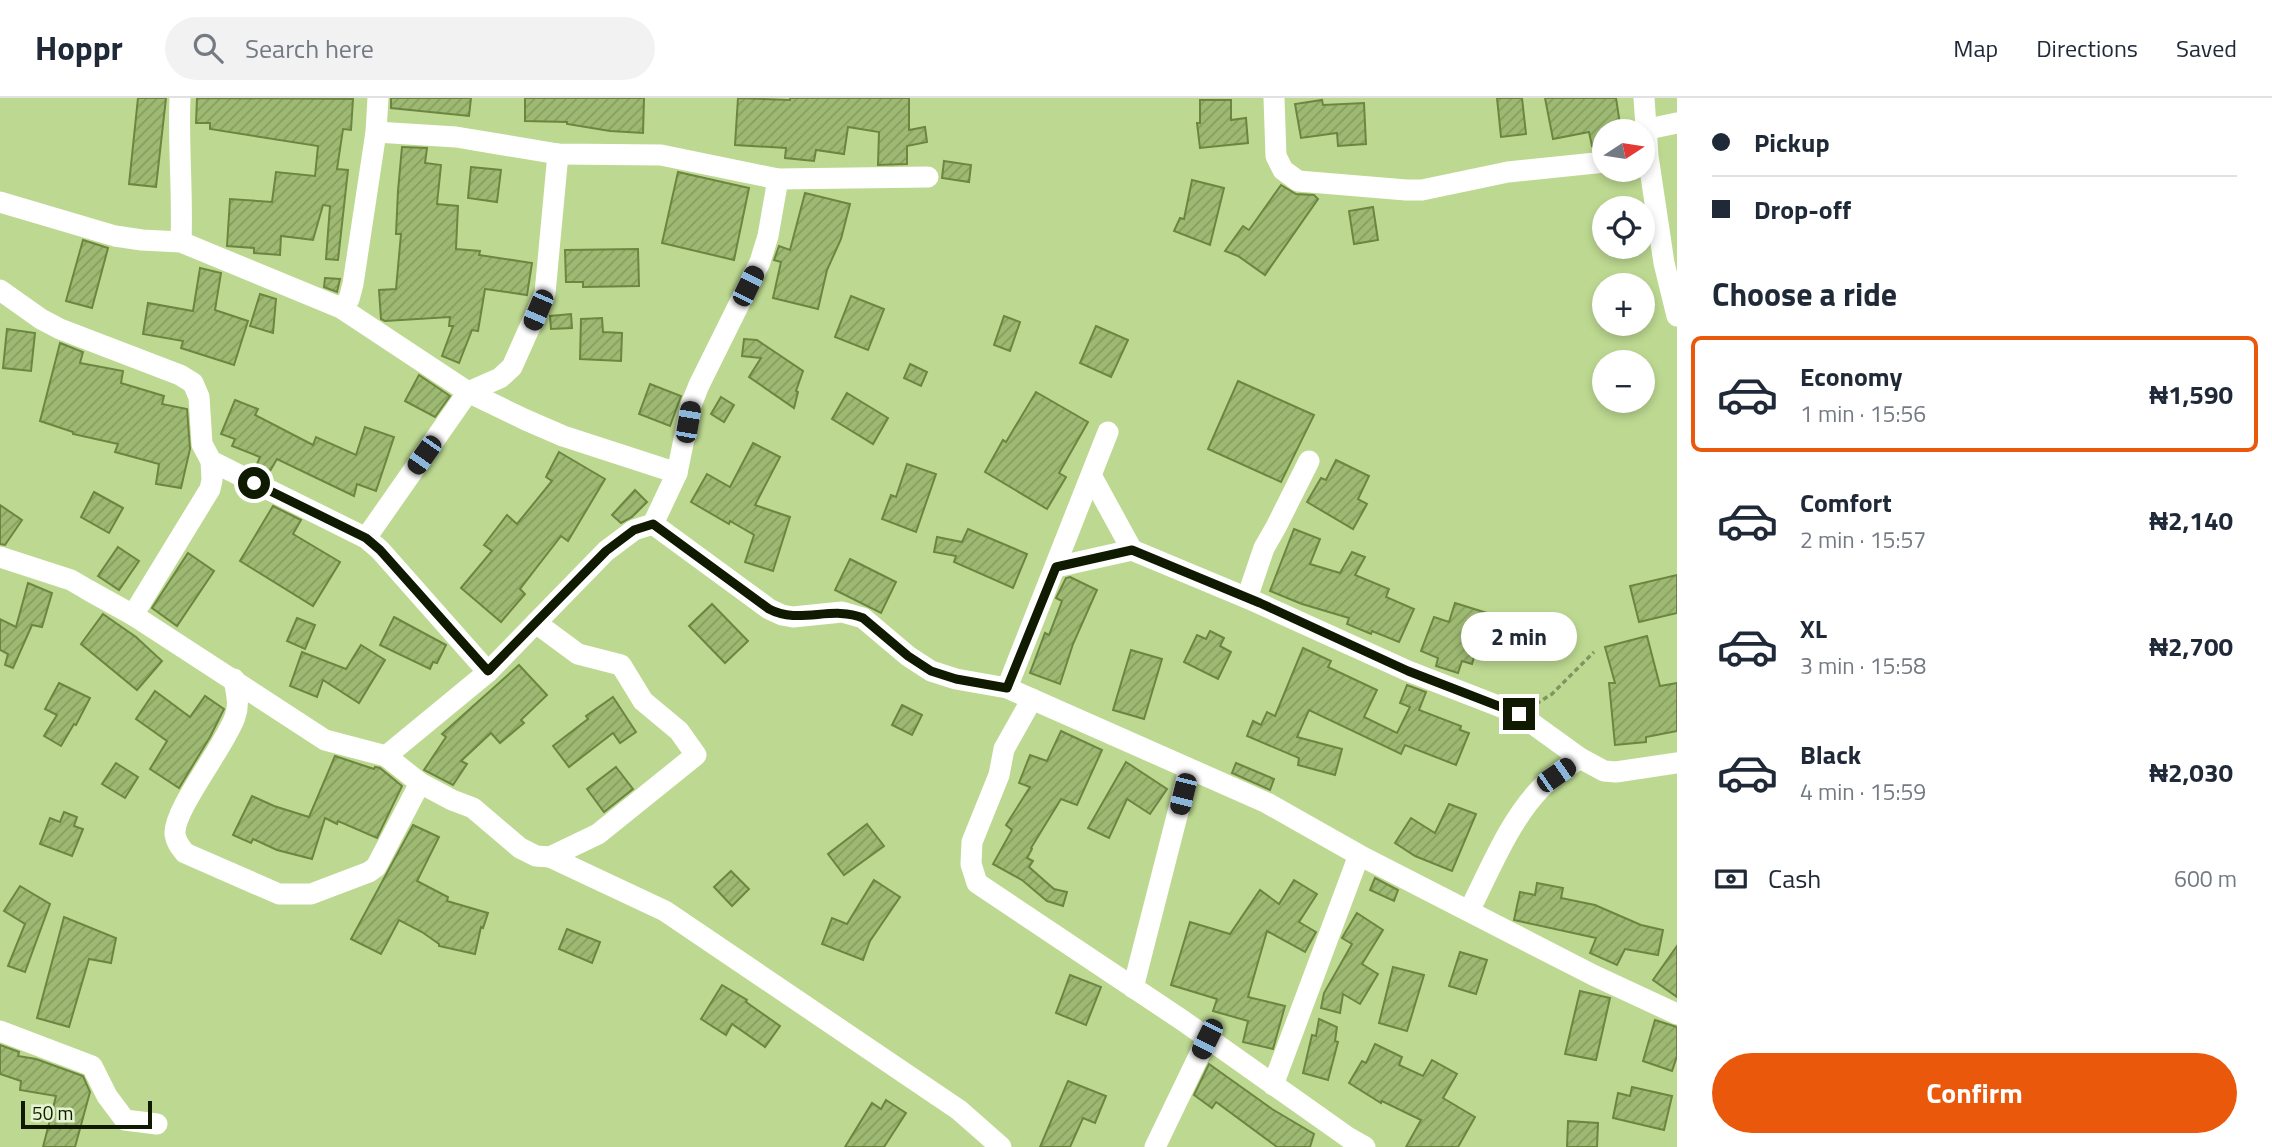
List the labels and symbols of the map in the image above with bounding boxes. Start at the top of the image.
north arrow [1592,119,1656,182]
car [730,263,767,309]
car [521,287,556,333]
car [675,399,702,445]
car [404,432,445,478]
route start [238,467,270,499]
callout: 2 min [1461,612,1577,662]
route end [1503,698,1535,730]
car [1533,754,1580,796]
car [1168,771,1199,817]
car [1189,1016,1226,1062]
scale bar [21,1098,152,1130]

